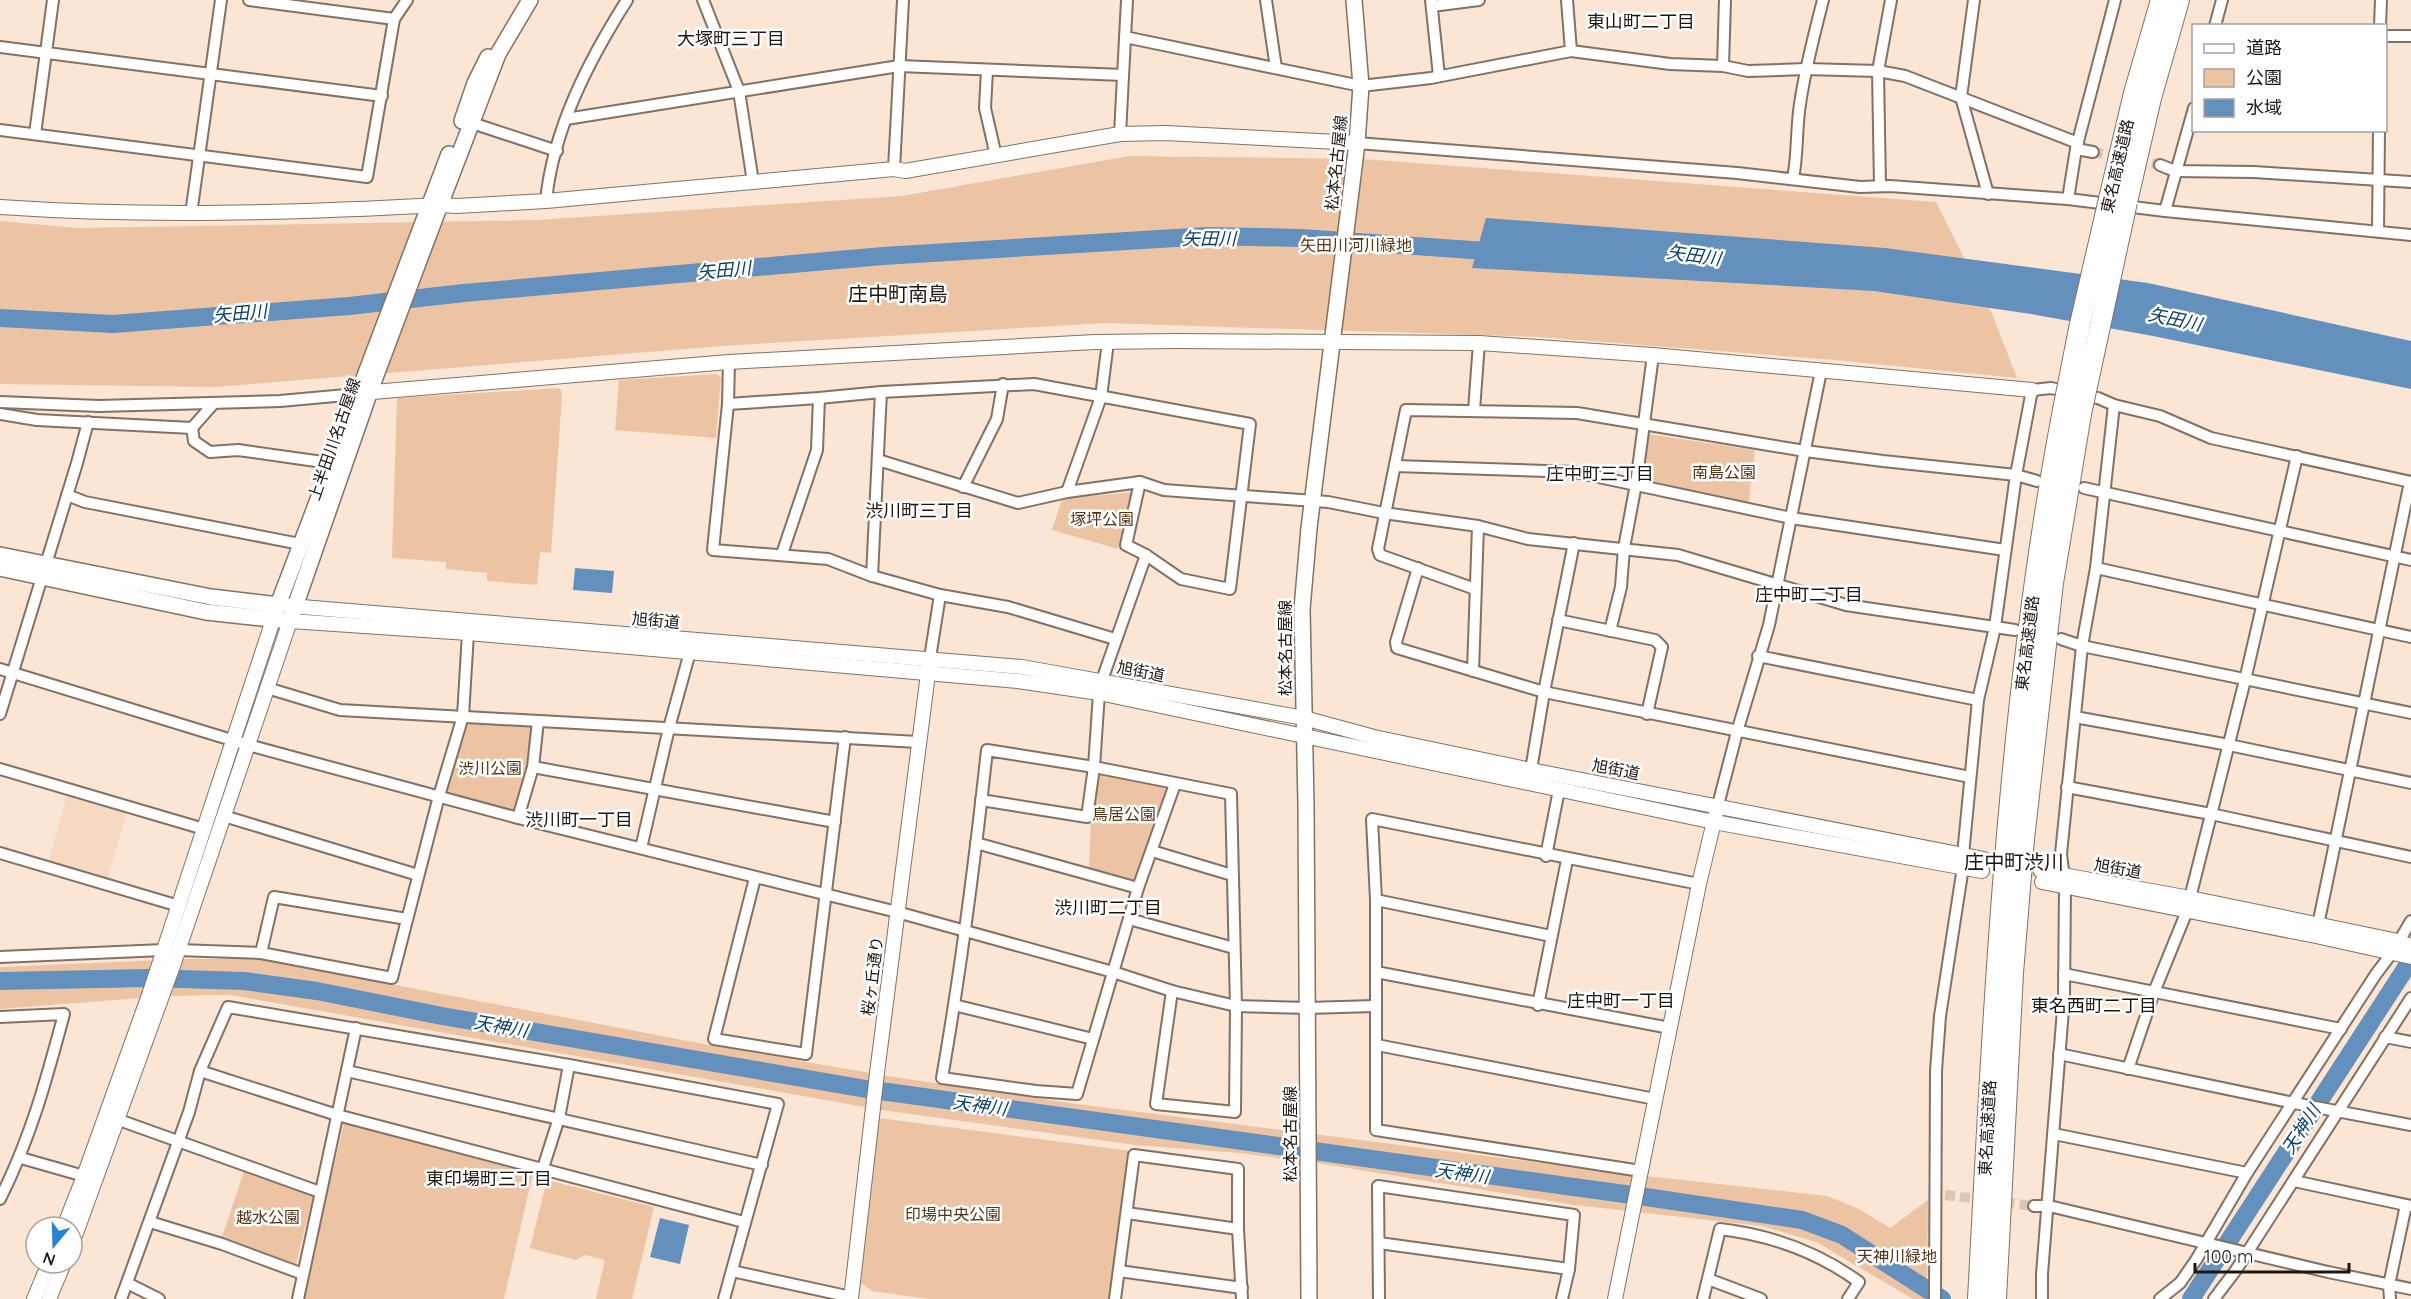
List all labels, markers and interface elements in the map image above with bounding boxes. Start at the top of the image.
district label: 東山町二丁目 [1587,10,1695,33]
legend [2192,24,2387,132]
district label: 大塚町三丁目 [677,27,785,50]
text: 道路 [2246,36,2282,59]
text: 公園 [2246,66,2282,89]
text: 水域 [2246,96,2282,119]
street label: 松本名古屋線 [1321,114,1351,212]
street label: 東名高速道路 [2096,117,2138,215]
water label: 矢田川 [1182,227,1238,250]
park label: 矢田川河川緑地 [1300,235,1412,255]
water label: 矢田川 [1666,240,1724,270]
water label: 矢田川 [696,256,754,284]
district label: 庄中町南島 [848,281,948,306]
water label: 矢田川 [212,299,270,327]
water label: 矢田川 [2146,302,2206,336]
street label: 上半田川名古屋線 [304,375,364,503]
district label: 庄中町三丁目 [1546,462,1654,485]
park label: 南島公園 [1692,462,1756,482]
district label: 渋川町三丁目 [865,499,973,522]
park label: 塚坪公園 [1070,509,1134,529]
district label: 庄中町二丁目 [1755,583,1863,606]
street label: 東名高速道路 [2011,594,2043,692]
street label: 松本名古屋線 [1275,600,1295,696]
street label: 旭街道 [631,608,681,632]
street label: 旭街道 [1116,657,1166,685]
street label: 旭街道 [1591,755,1641,783]
park label: 渋川公園 [458,758,522,778]
park label: 鳥居公園 [1092,804,1156,824]
district label: 渋川町一丁目 [525,808,633,831]
district label: 庄中町渋川 [1964,849,2064,874]
street label: 旭街道 [2093,854,2143,882]
district label: 渋川町二丁目 [1054,896,1162,919]
street label: 桜ヶ丘通り [857,935,887,1017]
district label: 庄中町一丁目 [1567,989,1675,1012]
district label: 東名西町二丁目 [2031,994,2157,1017]
water label: 天神川 [472,1010,532,1042]
street label: 東名高速道路 [1975,1080,1999,1176]
street label: 松本名古屋線 [1280,1086,1300,1182]
water label: 天神川 [952,1090,1010,1120]
water label: 天神川 [2277,1098,2326,1158]
water label: 天神川 [1434,1158,1492,1188]
district label: 東印場町三丁目 [426,1167,552,1190]
park label: 印場中央公園 [905,1204,1001,1224]
park label: 越水公園 [236,1207,300,1227]
north arrow [24,1215,84,1275]
scale bar [2195,1236,2350,1274]
text: 100 m [2204,1245,2253,1268]
park label: 天神川緑地 [1857,1246,1937,1266]
text: N [40,1248,58,1271]

